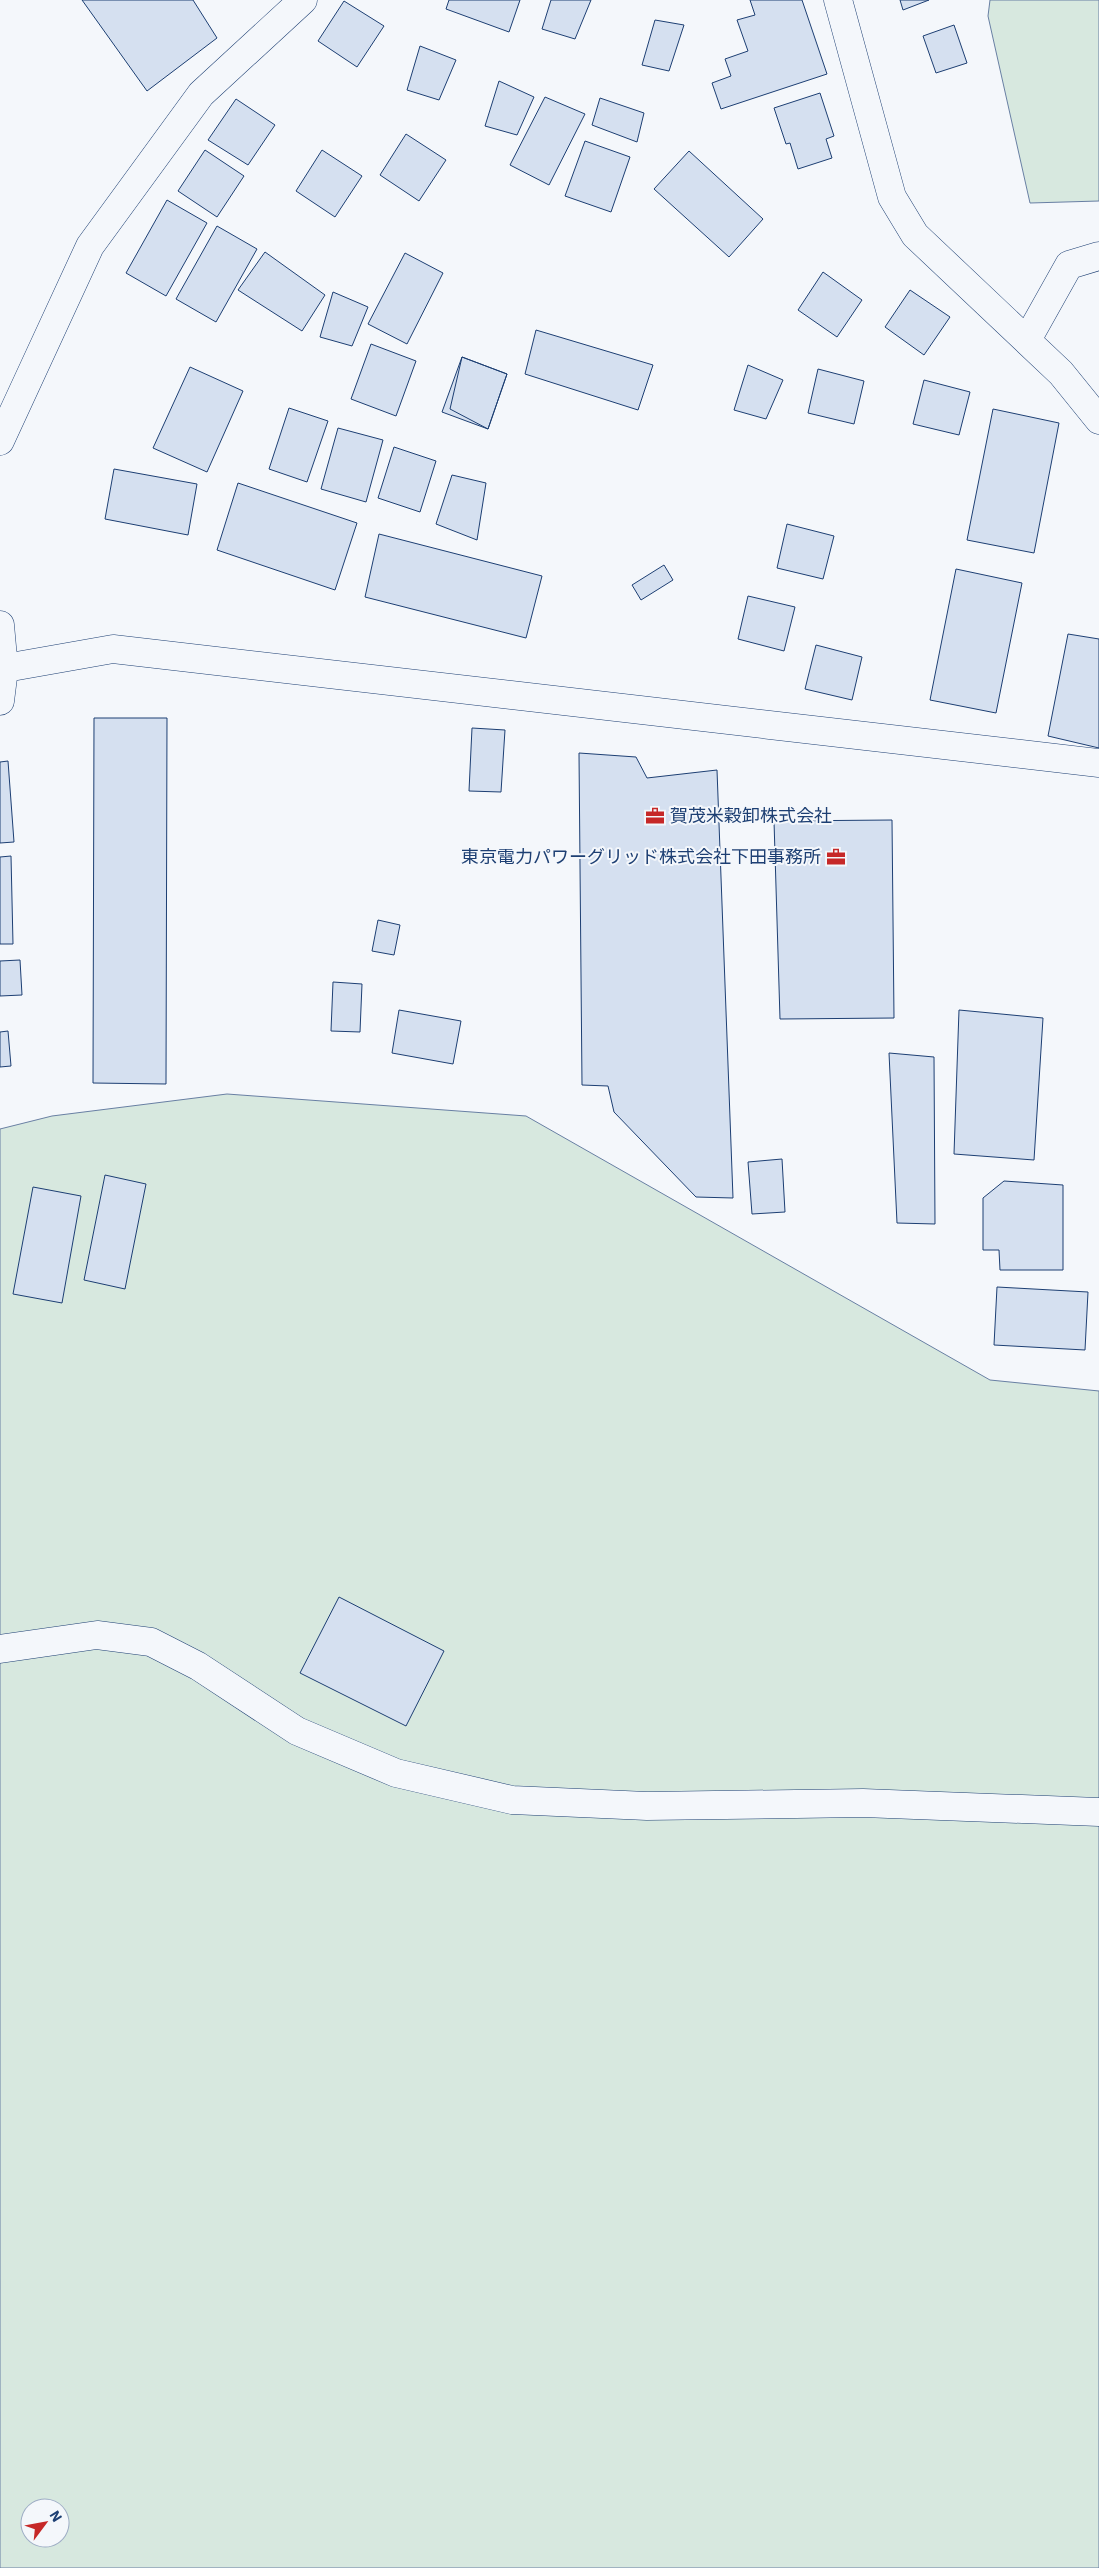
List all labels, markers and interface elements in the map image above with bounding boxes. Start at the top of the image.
place label: 賀茂米穀卸株式会社 [670,804,832,827]
office icon: 賀茂米穀卸株式会社 [644,805,666,827]
place label: 東京電力パワーグリッド株式会社下田事務所 [461,845,821,868]
office icon: 東京電力パワーグリッド株式会社下田事務所 [825,846,847,868]
north arrow [20,2498,70,2548]
text: N [46,2507,66,2525]

